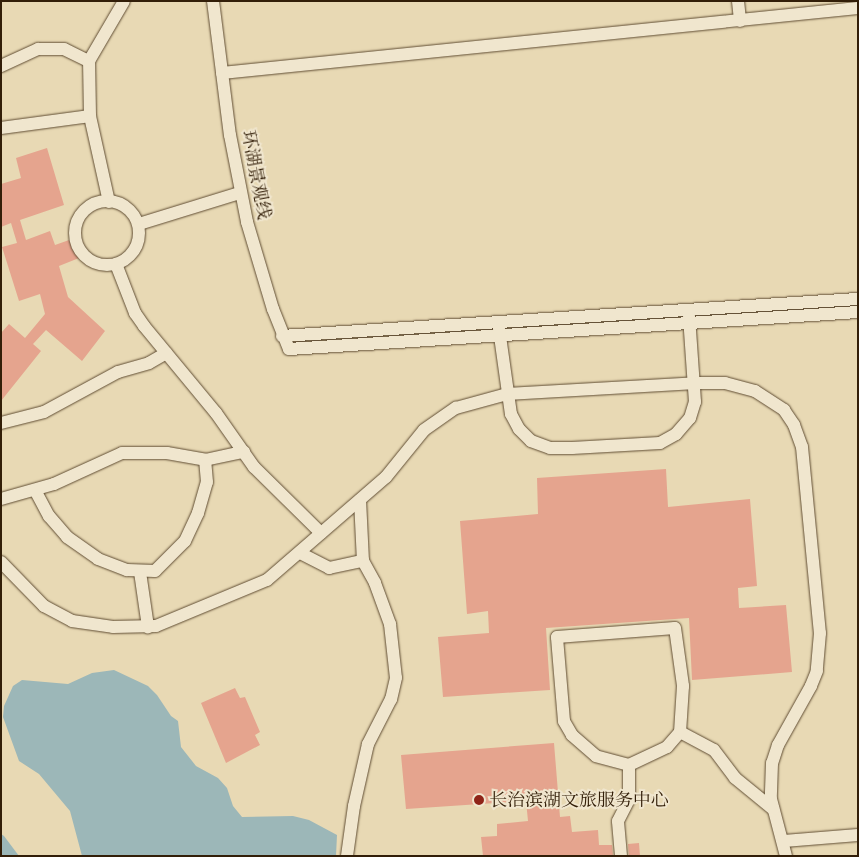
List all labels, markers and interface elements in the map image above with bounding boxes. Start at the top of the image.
street label: 环湖景观线 [237,129,275,221]
place label: 长治滨湖文旅服务中心 [489,789,669,811]
marker: 长治滨湖文旅服务中心 [473,794,485,806]

